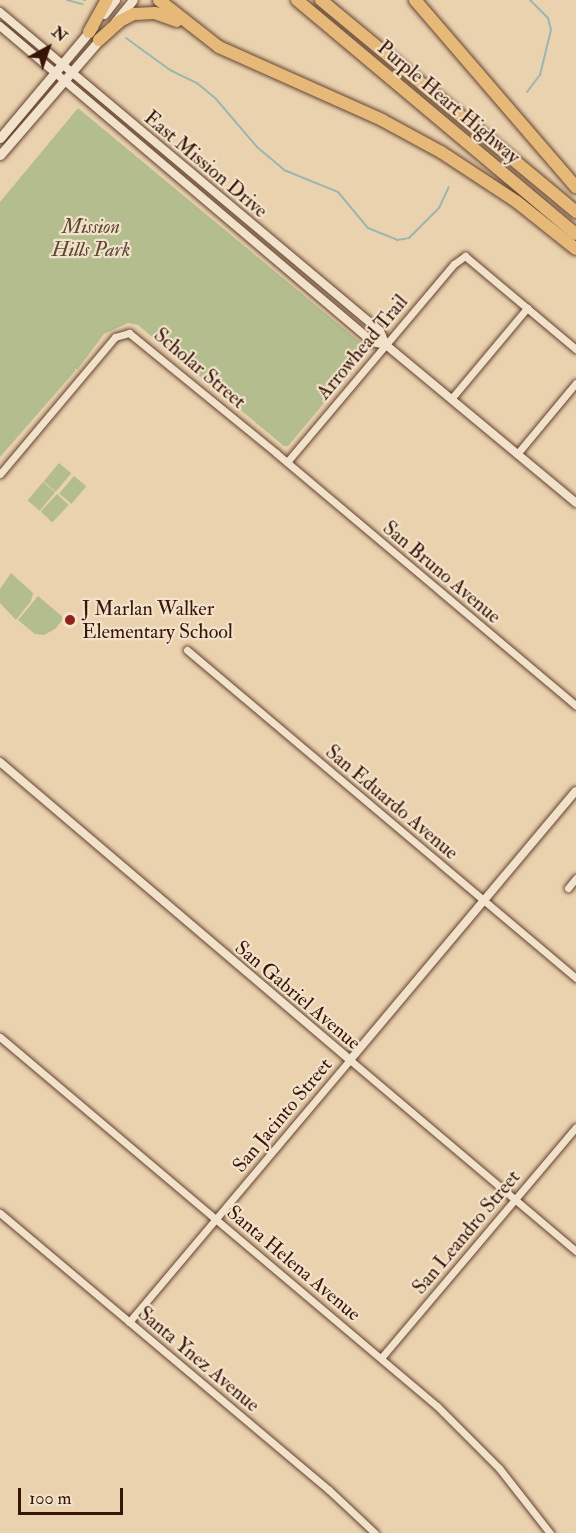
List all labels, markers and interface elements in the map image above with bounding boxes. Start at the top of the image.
north arrow [18,18,78,78]
text: N [48,22,71,46]
street label: Purple Heart Highway [373,35,525,169]
street label: East Mission Drive [139,105,273,223]
park label: Mission Hills Park [52,214,130,261]
street label: Arrowhead Trail [311,290,413,404]
street label: Scholar Street [149,323,251,413]
street label: San Bruno Avenue [378,516,506,628]
place label: J Marlan Walker Elementary School [82,596,233,643]
marker: J Marlan Walker Elementary School [63,613,77,627]
street label: San Eduardo Avenue [321,740,463,864]
street label: San Gabriel Avenue [230,935,366,1055]
street label: San Jacinto Street [227,1053,337,1177]
street label: San Leandro Street [407,1165,525,1299]
street label: Santa Helena Avenue [222,1200,366,1326]
street label: Santa Ynez Avenue [133,1301,265,1417]
scale bar [21,1476,126,1514]
text: 100 m [29,1487,72,1510]

